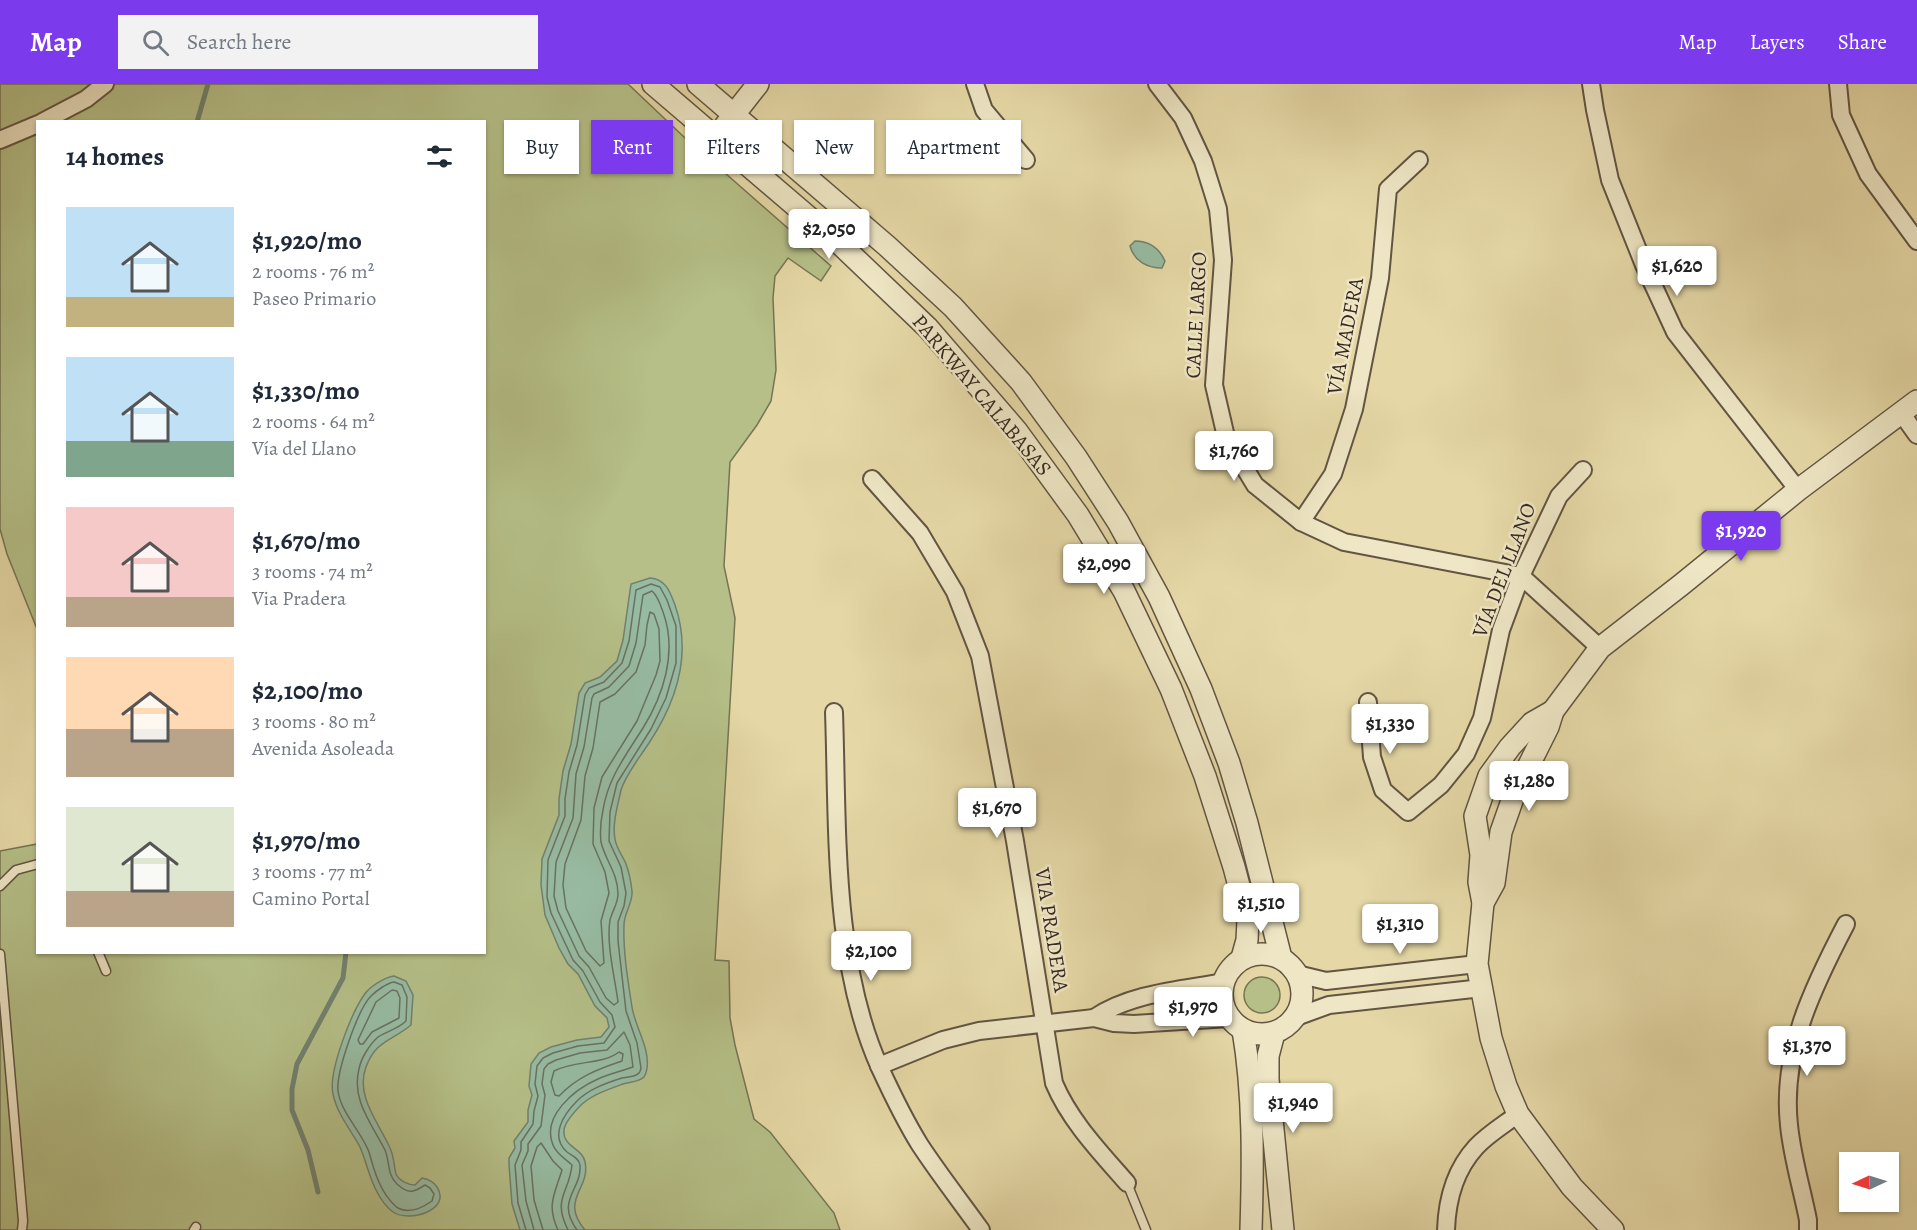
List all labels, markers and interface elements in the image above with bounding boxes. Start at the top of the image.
search box [118,15,538,69]
text: Map [30,23,82,61]
icon: search [139,26,172,59]
text: Search here [187,27,291,57]
text: Map [1678,28,1717,56]
text: Layers [1750,28,1805,56]
text: Share [1838,28,1887,56]
chip: Buy [504,120,579,174]
chip: Rent [591,120,673,174]
chip: Filters [685,120,782,174]
chip: New [794,120,874,174]
chip: Apartment [886,120,1021,174]
text: 14 homes [66,139,164,174]
icon: filters [423,140,456,173]
pin: $2,050 [780,209,878,260]
text: $2,050 [802,215,856,242]
text: $1,920/mo [252,223,362,258]
icon: home [114,231,186,303]
pin: $1,620 [1628,246,1726,297]
street label: CALLE LARGO [1179,251,1213,379]
text: $1,620 [1652,252,1702,279]
text: 2 rooms · 76 m² [252,258,374,285]
street label: VÍA MADERA [1320,274,1370,398]
text: Paseo Primario [252,285,376,312]
street label: PARKWAY CALABASAS [906,308,1058,482]
text: $1,330/mo [252,373,360,408]
icon: home [114,381,186,453]
text: 2 rooms · 64 m² [252,408,375,435]
pin: $1,760 [1185,431,1283,482]
text: Vía del Llano [252,435,356,462]
text: $1,760 [1209,437,1259,464]
street label: VÍA DEL LLANO [1465,499,1542,642]
pin: $1,920 [1692,511,1790,562]
text: $1,920 [1716,517,1766,544]
text: $1,670/mo [252,523,361,558]
icon: home [114,531,186,603]
pin: $2,090 [1055,544,1153,595]
text: $2,090 [1077,550,1131,577]
text: 3 rooms · 74 m² [252,558,373,585]
text: Via Pradera [252,585,346,612]
text: $2,100/mo [252,673,363,708]
icon: home [114,681,186,753]
pin: $1,330 [1341,704,1439,755]
text: 3 rooms · 80 m² [252,708,376,735]
text: $1,330 [1365,710,1415,737]
text: Avenida Asoleada [252,735,394,762]
pin: $1,280 [1480,761,1578,812]
text: $1,280 [1503,767,1555,794]
pin: $1,670 [948,788,1046,839]
text: $1,670 [972,794,1022,821]
text: $1,970/mo [252,823,360,858]
icon: home [114,831,186,903]
text: 3 rooms · 77 m² [252,858,372,885]
street label: VIA PRADERA [1028,865,1076,995]
pin: $1,510 [1212,883,1310,934]
text: Camino Portal [252,885,370,912]
text: $1,510 [1237,889,1285,916]
pin: $1,310 [1351,904,1449,955]
text: $1,310 [1376,910,1424,937]
pin: $2,100 [822,931,920,982]
text: $2,100 [845,937,897,964]
pin: $1,970 [1144,987,1242,1038]
text: $1,970 [1168,993,1218,1020]
pin: $1,370 [1758,1026,1856,1077]
text: $1,370 [1782,1032,1832,1059]
pin: $1,940 [1244,1083,1342,1134]
text: $1,940 [1268,1089,1318,1116]
north arrow [1839,1152,1899,1212]
map controls [1839,1152,1899,1212]

